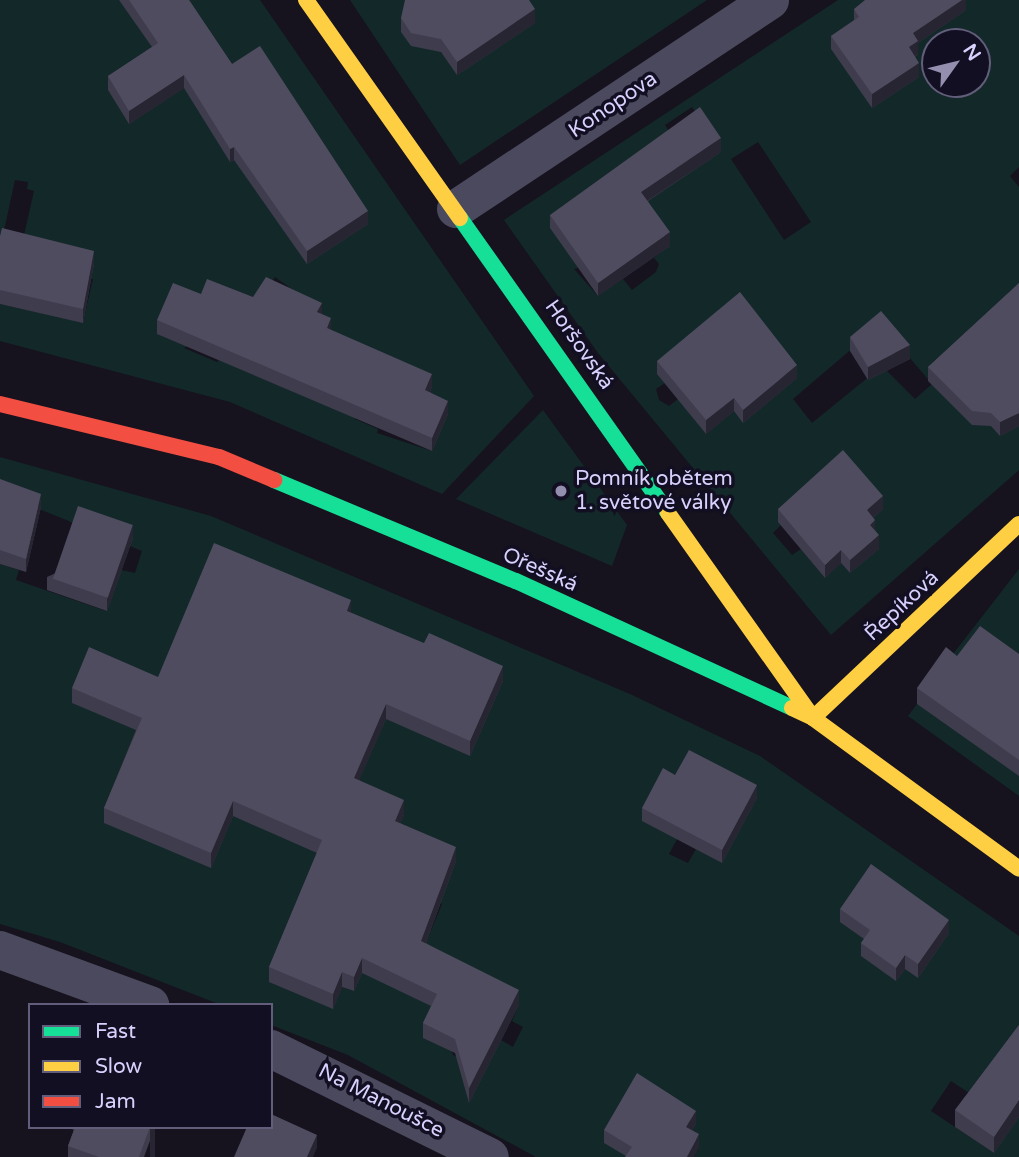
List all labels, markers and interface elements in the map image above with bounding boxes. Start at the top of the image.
north arrow [921,28,991,98]
text: N [958,40,985,65]
street label: Konopova [564,66,662,144]
street label: Horšovská [539,295,619,395]
place label: Pomník obětem 1. světové války [575,466,733,516]
marker: Pomník obětem 1. světové války [553,483,569,499]
street label: Ořešská [498,542,582,598]
street label: Řepíková [860,565,944,647]
legend [28,1003,273,1129]
text: Fast [95,1019,136,1044]
text: Slow [95,1054,142,1079]
street label: Na Manoušce [314,1059,448,1143]
text: Jam [95,1089,136,1114]

